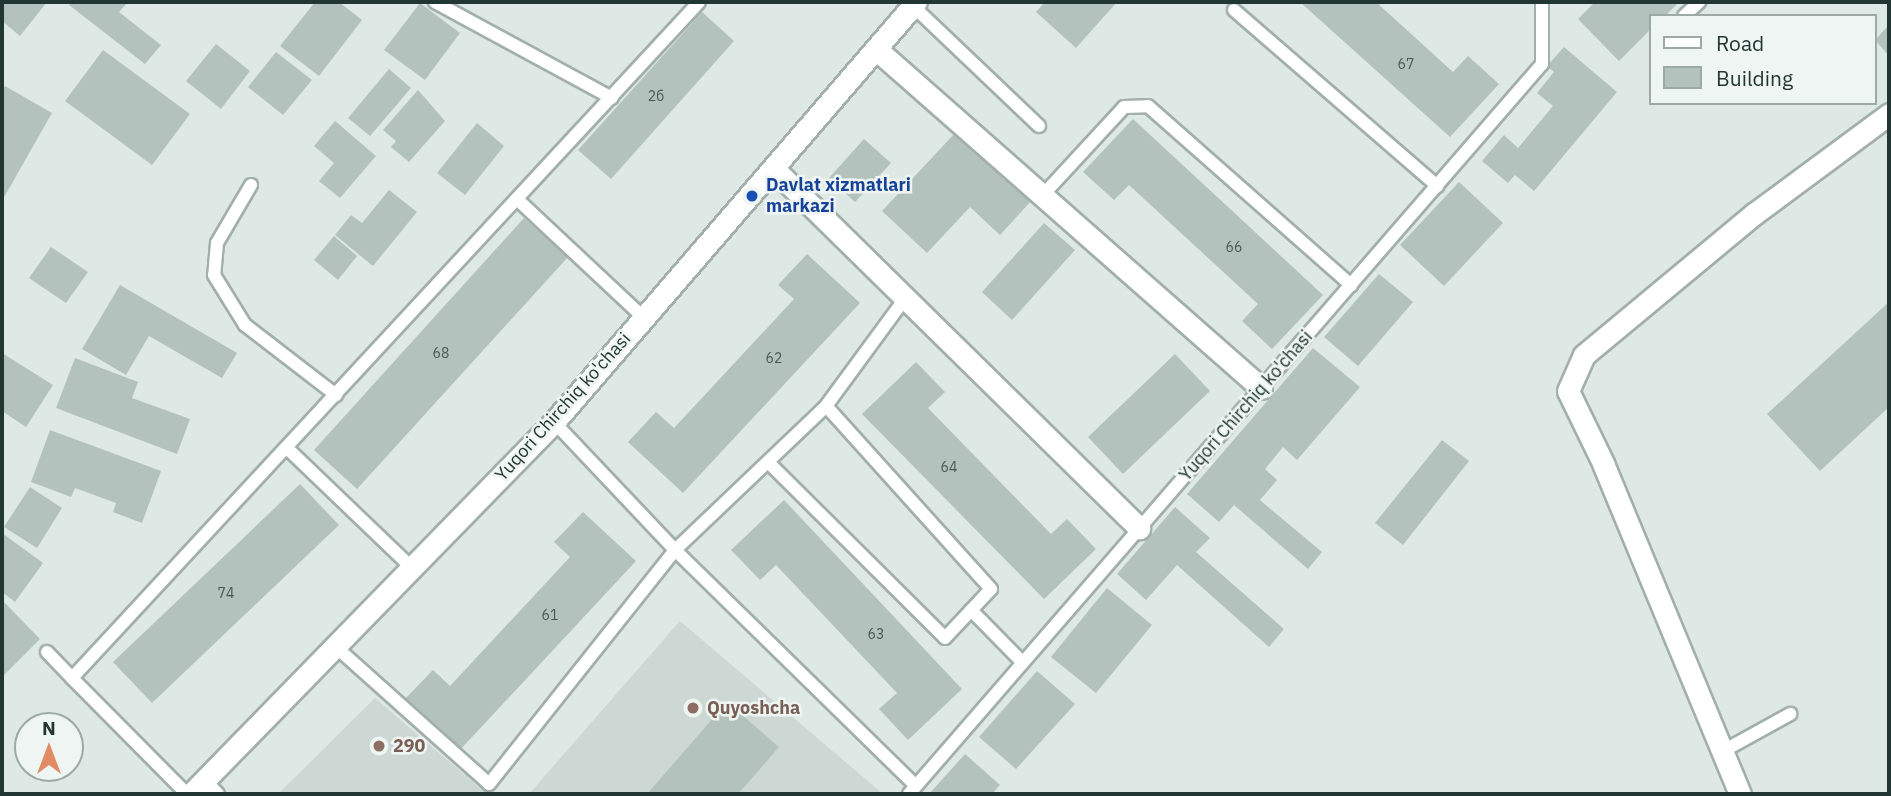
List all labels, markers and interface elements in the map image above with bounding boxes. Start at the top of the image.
legend [1650,14,1877,105]
text: Road [1716,29,1764,57]
house number: 67 [1398,56,1414,72]
text: Building [1716,64,1793,92]
house number: 2б [648,88,664,104]
place label: Davlat xizmatlari markazi [766,175,911,218]
marker: Davlat xizmatlari markazi [744,188,760,204]
house number: 66 [1226,239,1242,255]
street label: Yuqori Chirchiq ko'chasi [1175,326,1317,486]
street label: Yuqori Chirchiq ko'chasi [491,328,635,486]
house number: 68 [433,345,449,361]
house number: 62 [766,350,782,366]
house number: 64 [941,459,957,475]
house number: 74 [218,585,234,601]
house number: 61 [542,607,558,623]
house number: 63 [868,626,884,642]
place label: Quyoshcha [707,697,800,719]
marker: Quyoshcha [685,700,701,716]
north arrow [14,712,84,782]
text: N [42,716,56,740]
place label: 290 [393,735,425,757]
marker: 290 [371,738,387,754]

